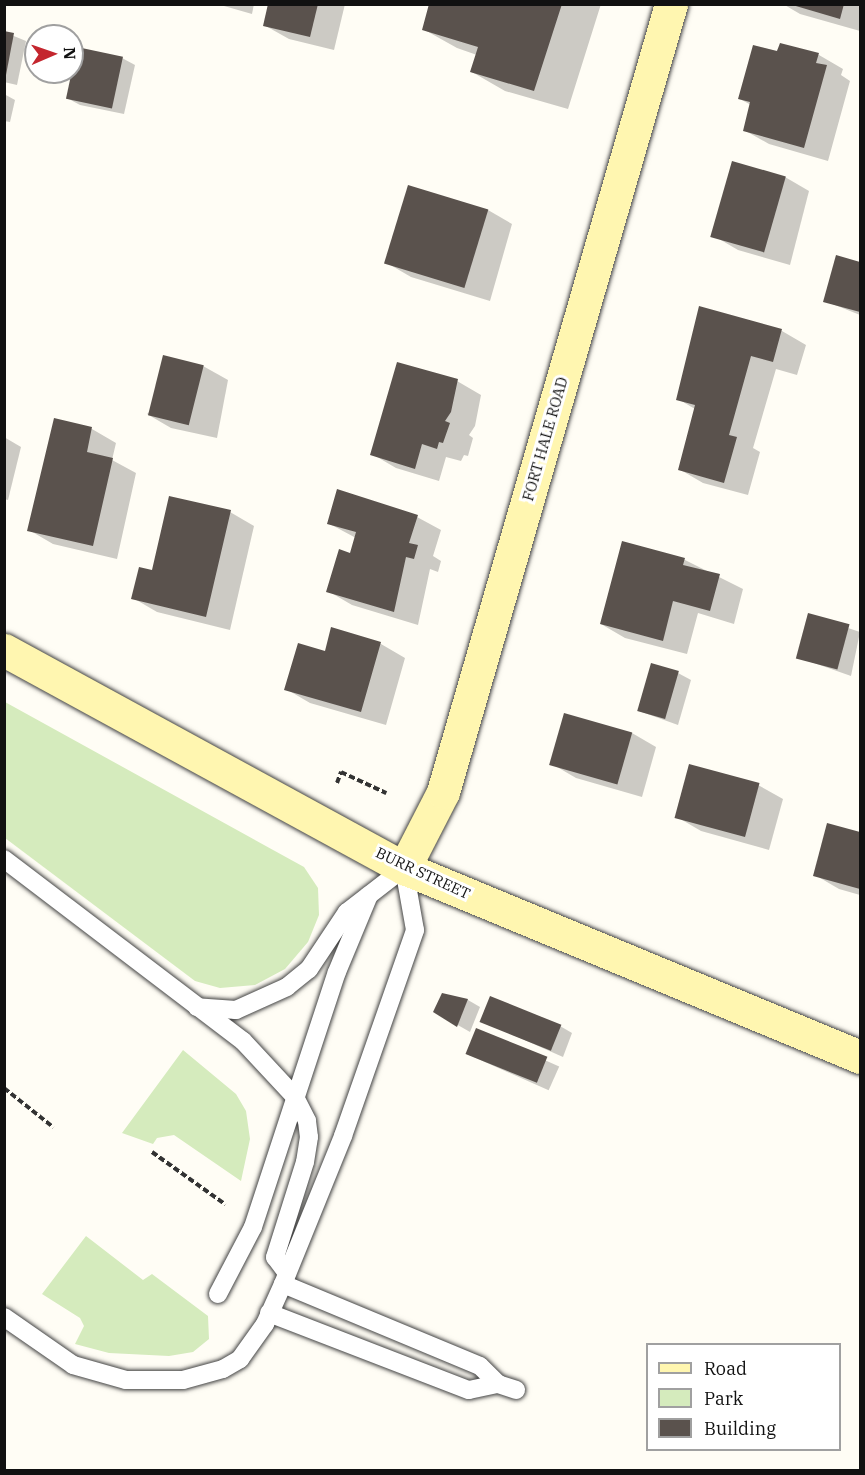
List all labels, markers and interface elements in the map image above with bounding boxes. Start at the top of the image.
north arrow [24,24,84,84]
text: N [60,47,80,60]
street label: FORT HALE ROAD [519,375,571,503]
street label: BURR STREET [373,843,473,903]
legend [646,1343,841,1451]
text: Road [704,1357,747,1380]
text: Park [704,1387,743,1410]
text: Building [704,1417,776,1440]

